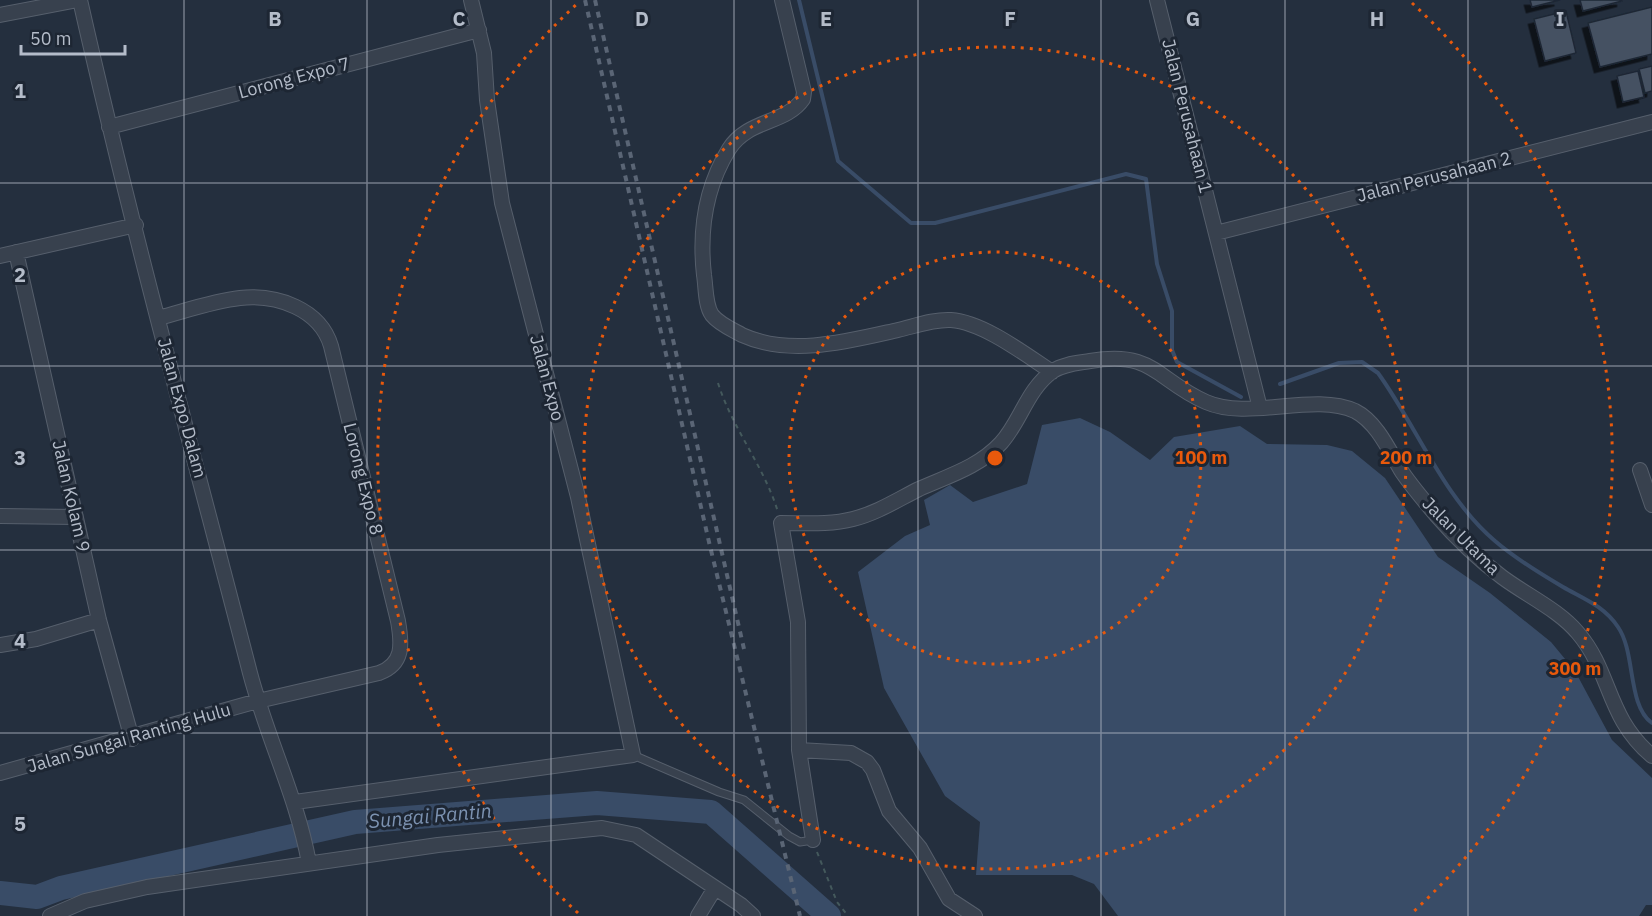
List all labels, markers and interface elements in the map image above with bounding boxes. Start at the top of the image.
text: B [268,5,282,32]
text: C [452,5,466,32]
text: D [635,5,649,32]
text: E [820,5,832,32]
text: F [1004,5,1016,32]
text: G [1186,5,1200,32]
text: H [1370,5,1384,32]
text: I [1556,5,1564,32]
scale bar [21,18,124,56]
text: 50 m [30,27,72,50]
street label: Jalan Perusahaan 1 [1157,36,1218,195]
street label: Lorong Expo 7 [236,52,352,103]
text: 1 [14,77,26,104]
street label: Jalan Perusahaan 2 [1354,146,1513,207]
text: 2 [14,261,26,288]
street label: Jalan Expo [525,332,570,423]
street label: Jalan Expo Dalam [153,335,212,480]
street label: Lorong Expo 8 [338,420,389,537]
street label: Jalan Kolam 9 [47,438,96,554]
text: 3 [14,444,26,471]
text: 100 m [1175,446,1227,469]
text: 200 m [1380,446,1432,469]
centre of rings [985,448,1005,468]
street label: Jalan Utama [1417,492,1506,580]
text: 4 [14,627,26,654]
text: 300 m [1549,657,1601,680]
street label: Jalan Sungai Ranting Hulu [25,697,233,778]
water label: Sungai Rantin [367,797,493,834]
text: 5 [14,810,26,837]

